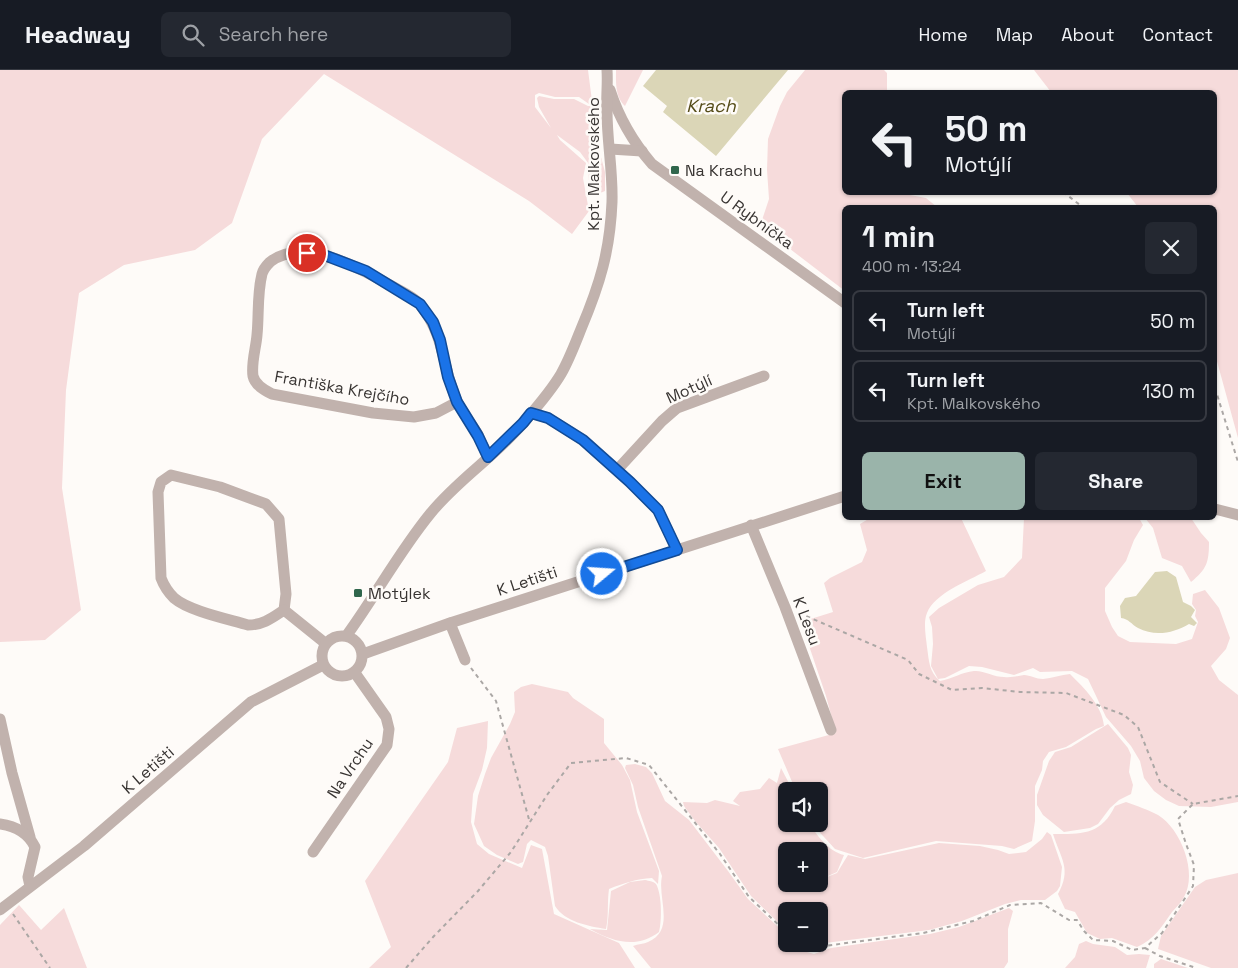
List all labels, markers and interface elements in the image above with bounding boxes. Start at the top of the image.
search box [161,12,511,57]
text: Headway [25,19,131,50]
icon: search [179,21,207,49]
text: Search here [219,22,328,47]
text: Home [919,23,968,46]
text: Map [996,23,1033,46]
text: About [1061,23,1115,46]
text: Contact [1143,23,1213,46]
water label: Krach [686,94,737,117]
street label: Kpt. Malkovského [583,97,604,231]
text: 50 m [945,107,1027,151]
icon: left [862,110,927,175]
text: Motýlí [945,150,1012,178]
place label: Na Krachu [685,160,762,181]
marker: Na Krachu [669,164,681,176]
street label: U Rybníčka [716,186,798,254]
text: 1 min [862,217,935,256]
button: close [1145,222,1197,274]
pin [286,232,328,274]
icon: arrive [293,239,321,267]
text: 400 m · 13:24 [862,256,961,277]
text: Turn left [907,298,985,323]
icon: left [864,307,892,335]
text: 50 m [1150,309,1195,334]
text: Motýlí [907,323,955,344]
street label: Františka Krejčího [273,366,411,410]
text: Turn left [907,368,985,393]
street label: Motýlí [663,370,715,408]
icon: left [864,377,892,405]
text: 130 m [1142,379,1195,404]
text: Kpt. Malkovského [907,393,1041,414]
button: Exit [862,452,1025,510]
button: Share [1035,452,1197,510]
position arrow [575,547,627,599]
street label: K Letišti [494,561,560,601]
place label: Motýlek [368,583,431,604]
marker: Motýlek [352,587,364,599]
street label: K Lesu [788,594,826,648]
street label: Na Vrchu [322,734,378,802]
street label: K Letišti [118,742,178,798]
map controls [778,782,828,952]
button: sound [778,782,828,832]
button: + [778,842,828,892]
button: − [778,902,828,952]

